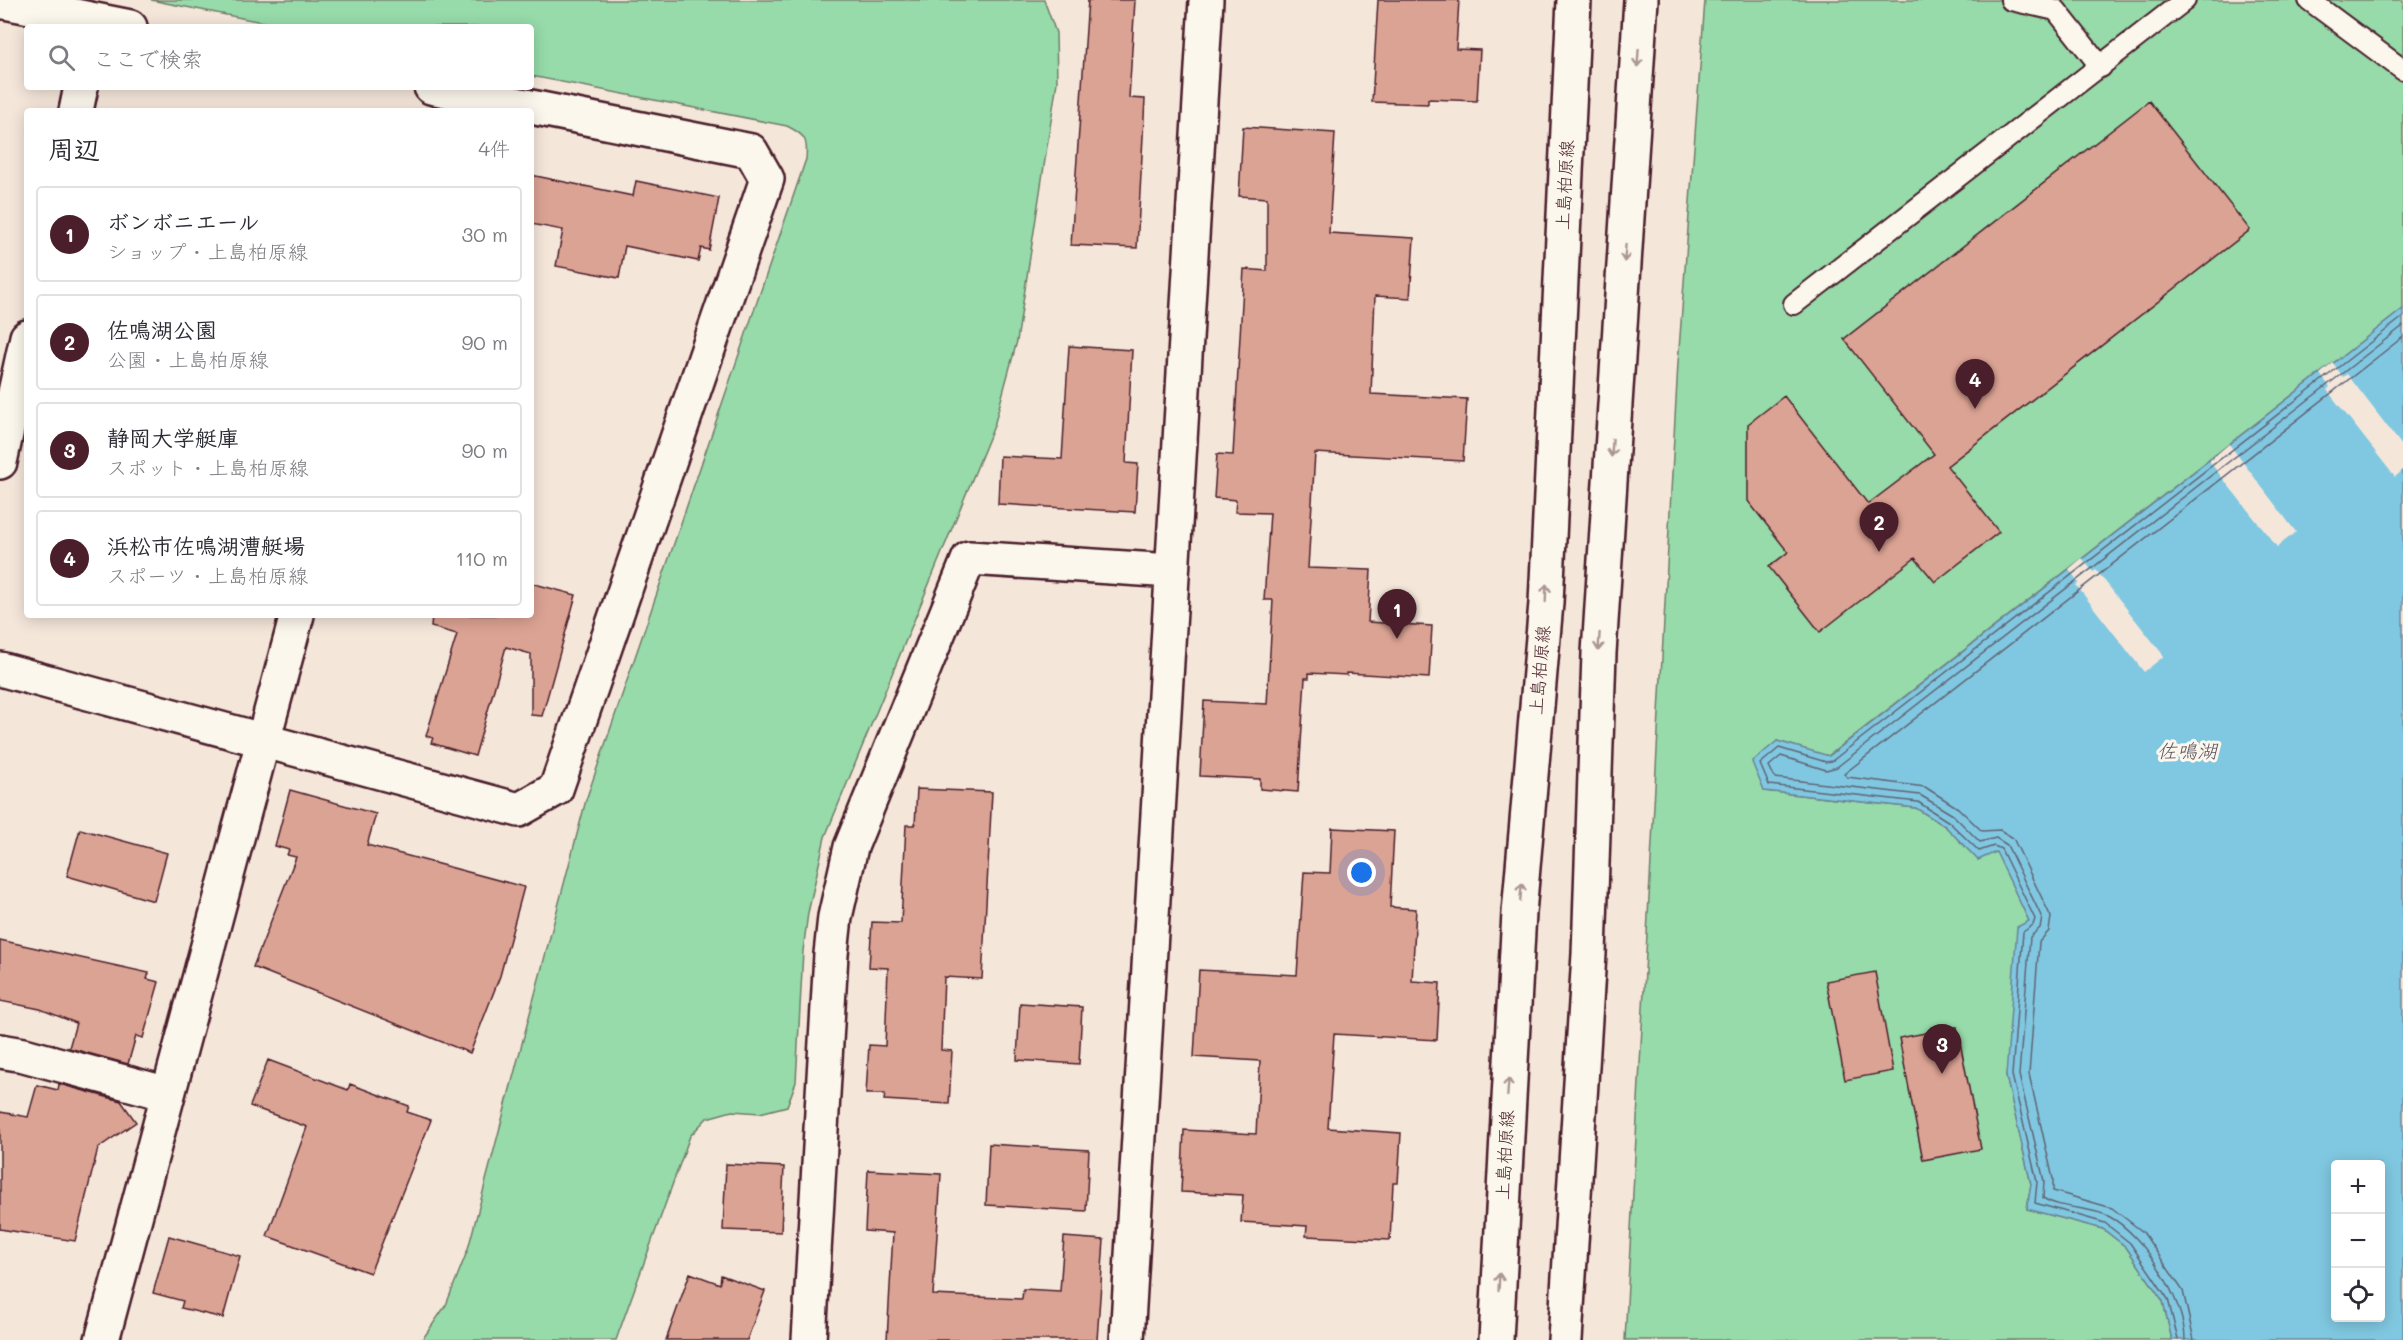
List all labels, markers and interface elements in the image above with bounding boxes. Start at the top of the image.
search box [24,24,534,90]
icon: search [45,41,78,74]
text: ここで検索 [93,44,203,73]
one-way arrow [1632,48,1643,68]
text: 周辺 [48,132,100,166]
text: 4件 [478,135,510,161]
street label: 上島柏原線 [1550,139,1578,231]
text: ボンボニエール [107,207,260,236]
text: 1 [65,221,74,247]
text: 30 m [462,221,508,247]
text: ショップ · 上島柏原線 [107,238,308,264]
one-way arrow [1619,242,1630,262]
text: 佐鳴湖公園 [107,315,217,344]
text: 2 [64,329,75,355]
text: 90 m [462,329,508,355]
text: 公園 · 上島柏原線 [107,346,269,372]
pin: 4 [1956,360,1994,409]
text: 静岡大学艇庫 [107,423,239,452]
text: 3 [64,437,76,463]
text: 90 m [462,437,508,463]
one-way arrow [1607,437,1618,457]
text: スポット · 上島柏原線 [107,454,309,480]
pin: 2 [1860,502,1898,552]
text: 浜松市佐鳴湖漕艇場 [107,531,305,560]
text: 4 [63,545,76,571]
text: 110 m [455,545,508,571]
text: スポーツ · 上島柏原線 [107,562,308,588]
one-way arrow [1540,584,1552,604]
pin: 1 [1378,590,1416,639]
street label: 上島柏原線 [1523,624,1555,716]
one-way arrow [1594,632,1605,652]
water label: 佐鳴湖 [2157,737,2219,763]
your location [1347,858,1376,887]
one-way arrow [1516,883,1527,903]
pin: 3 [1922,1024,1962,1074]
one-way arrow [1503,1077,1514,1097]
street label: 上島柏原線 [1490,1109,1518,1201]
map controls [2331,1160,2385,1322]
button: + [2331,1160,2385,1214]
button: − [2331,1214,2385,1268]
button: locate [2331,1268,2385,1322]
one-way arrow [1493,1272,1504,1292]

